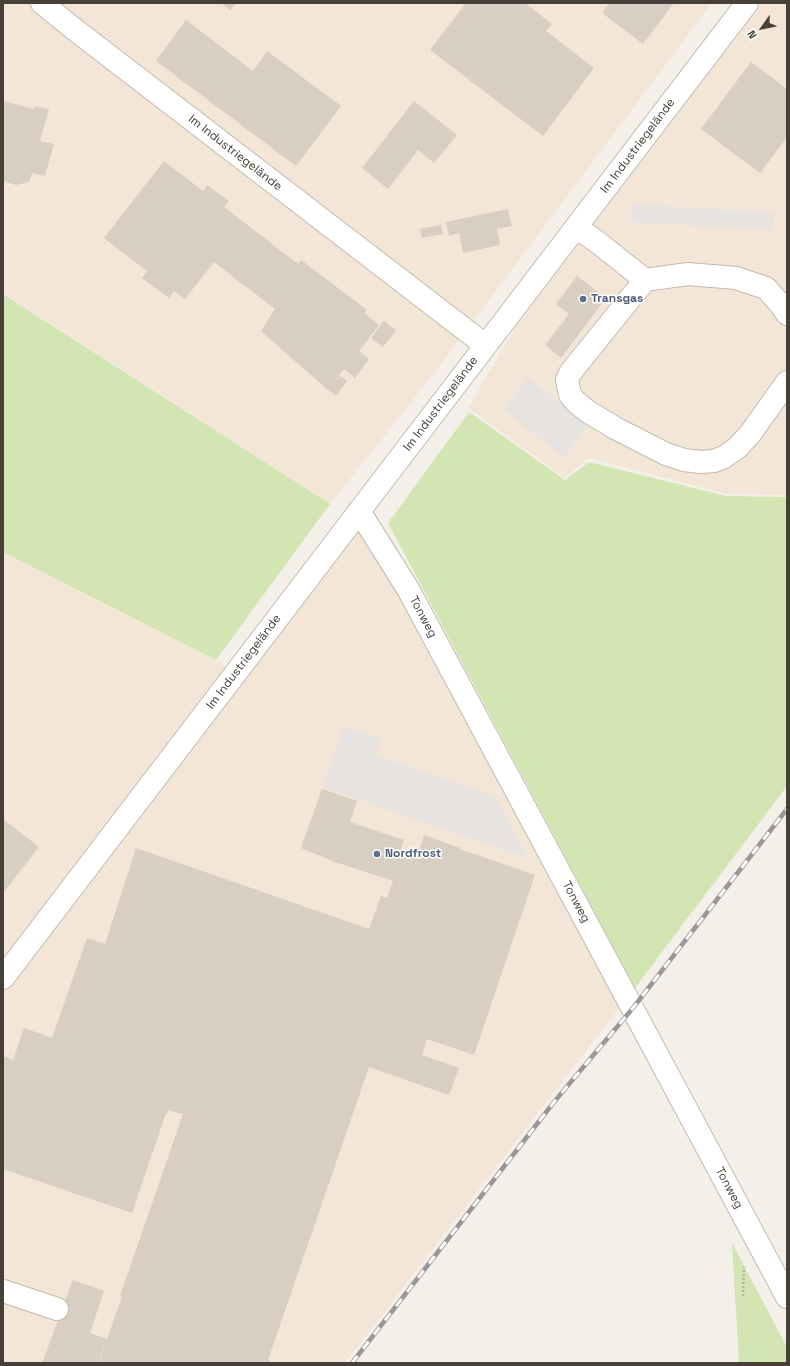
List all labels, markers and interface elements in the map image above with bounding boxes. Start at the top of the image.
north arrow [742,8,782,48]
text: N [744,28,760,41]
street label: Im Industriegelände [598,96,678,196]
street label: Im Industriegelände [185,112,285,194]
place label: Transgas [591,292,643,306]
marker: Transgas [578,294,588,304]
street label: Im Industriegelände [401,354,481,454]
street label: Tonweg [406,594,440,640]
street label: Im Industriegelände [204,612,284,712]
place label: Nordfrost [385,847,441,861]
marker: Nordfrost [372,849,382,859]
street label: Tonweg [559,879,593,925]
street label: Tonweg [712,1165,746,1211]

